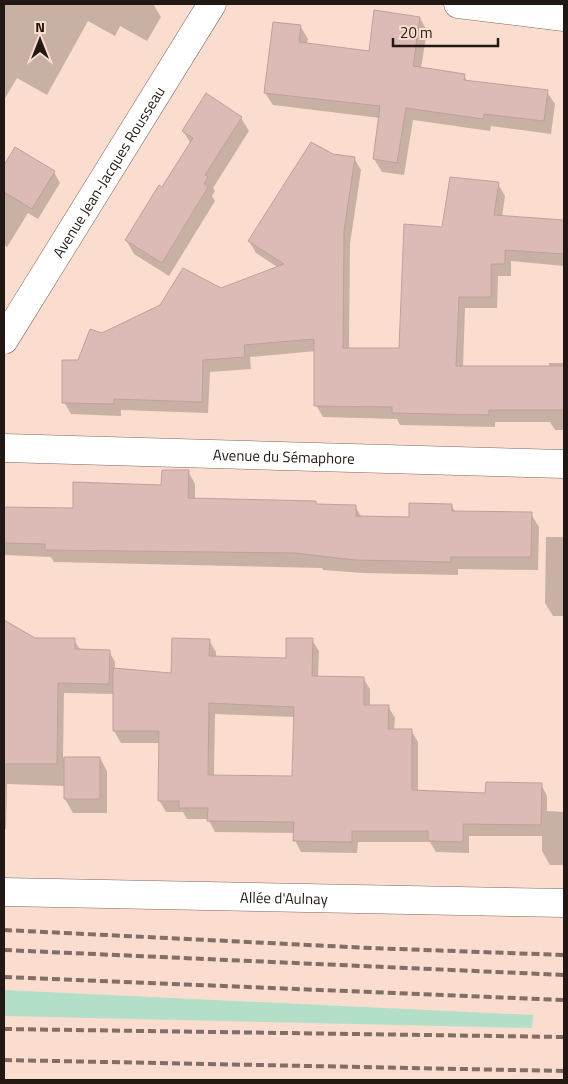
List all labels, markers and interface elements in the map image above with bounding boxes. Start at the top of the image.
north arrow [15,15,65,65]
scale bar [393,15,498,47]
text: N [35,16,45,37]
text: 20 m [400,21,433,44]
street label: Avenue Jean-Jacques Rousseau [46,81,170,262]
street label: Avenue du Sémaphore [213,442,355,470]
street label: Allée d'Aulnay [240,885,328,910]

